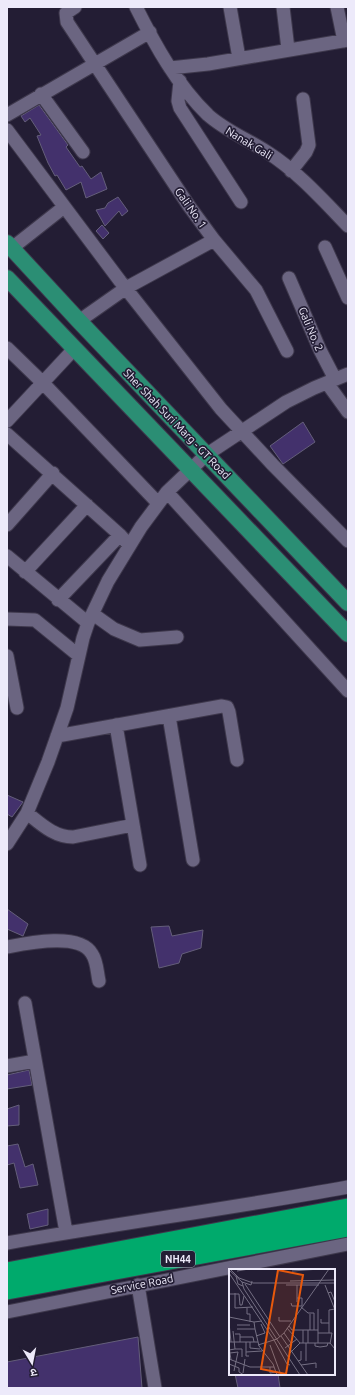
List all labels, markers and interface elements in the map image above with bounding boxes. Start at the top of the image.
street label: Nanak Gali [224,124,274,162]
street label: Gali No. 1 [173,185,209,231]
street label: Gali No. 2 [296,305,326,353]
street label: Sher Shah Suri Marg - GT Road [121,367,233,481]
road number: NH44 [161,1251,195,1267]
inset map [229,1269,335,1375]
street label: Service Road [110,1272,174,1296]
north arrow [12,1343,52,1383]
text: उ [29,1366,38,1379]

